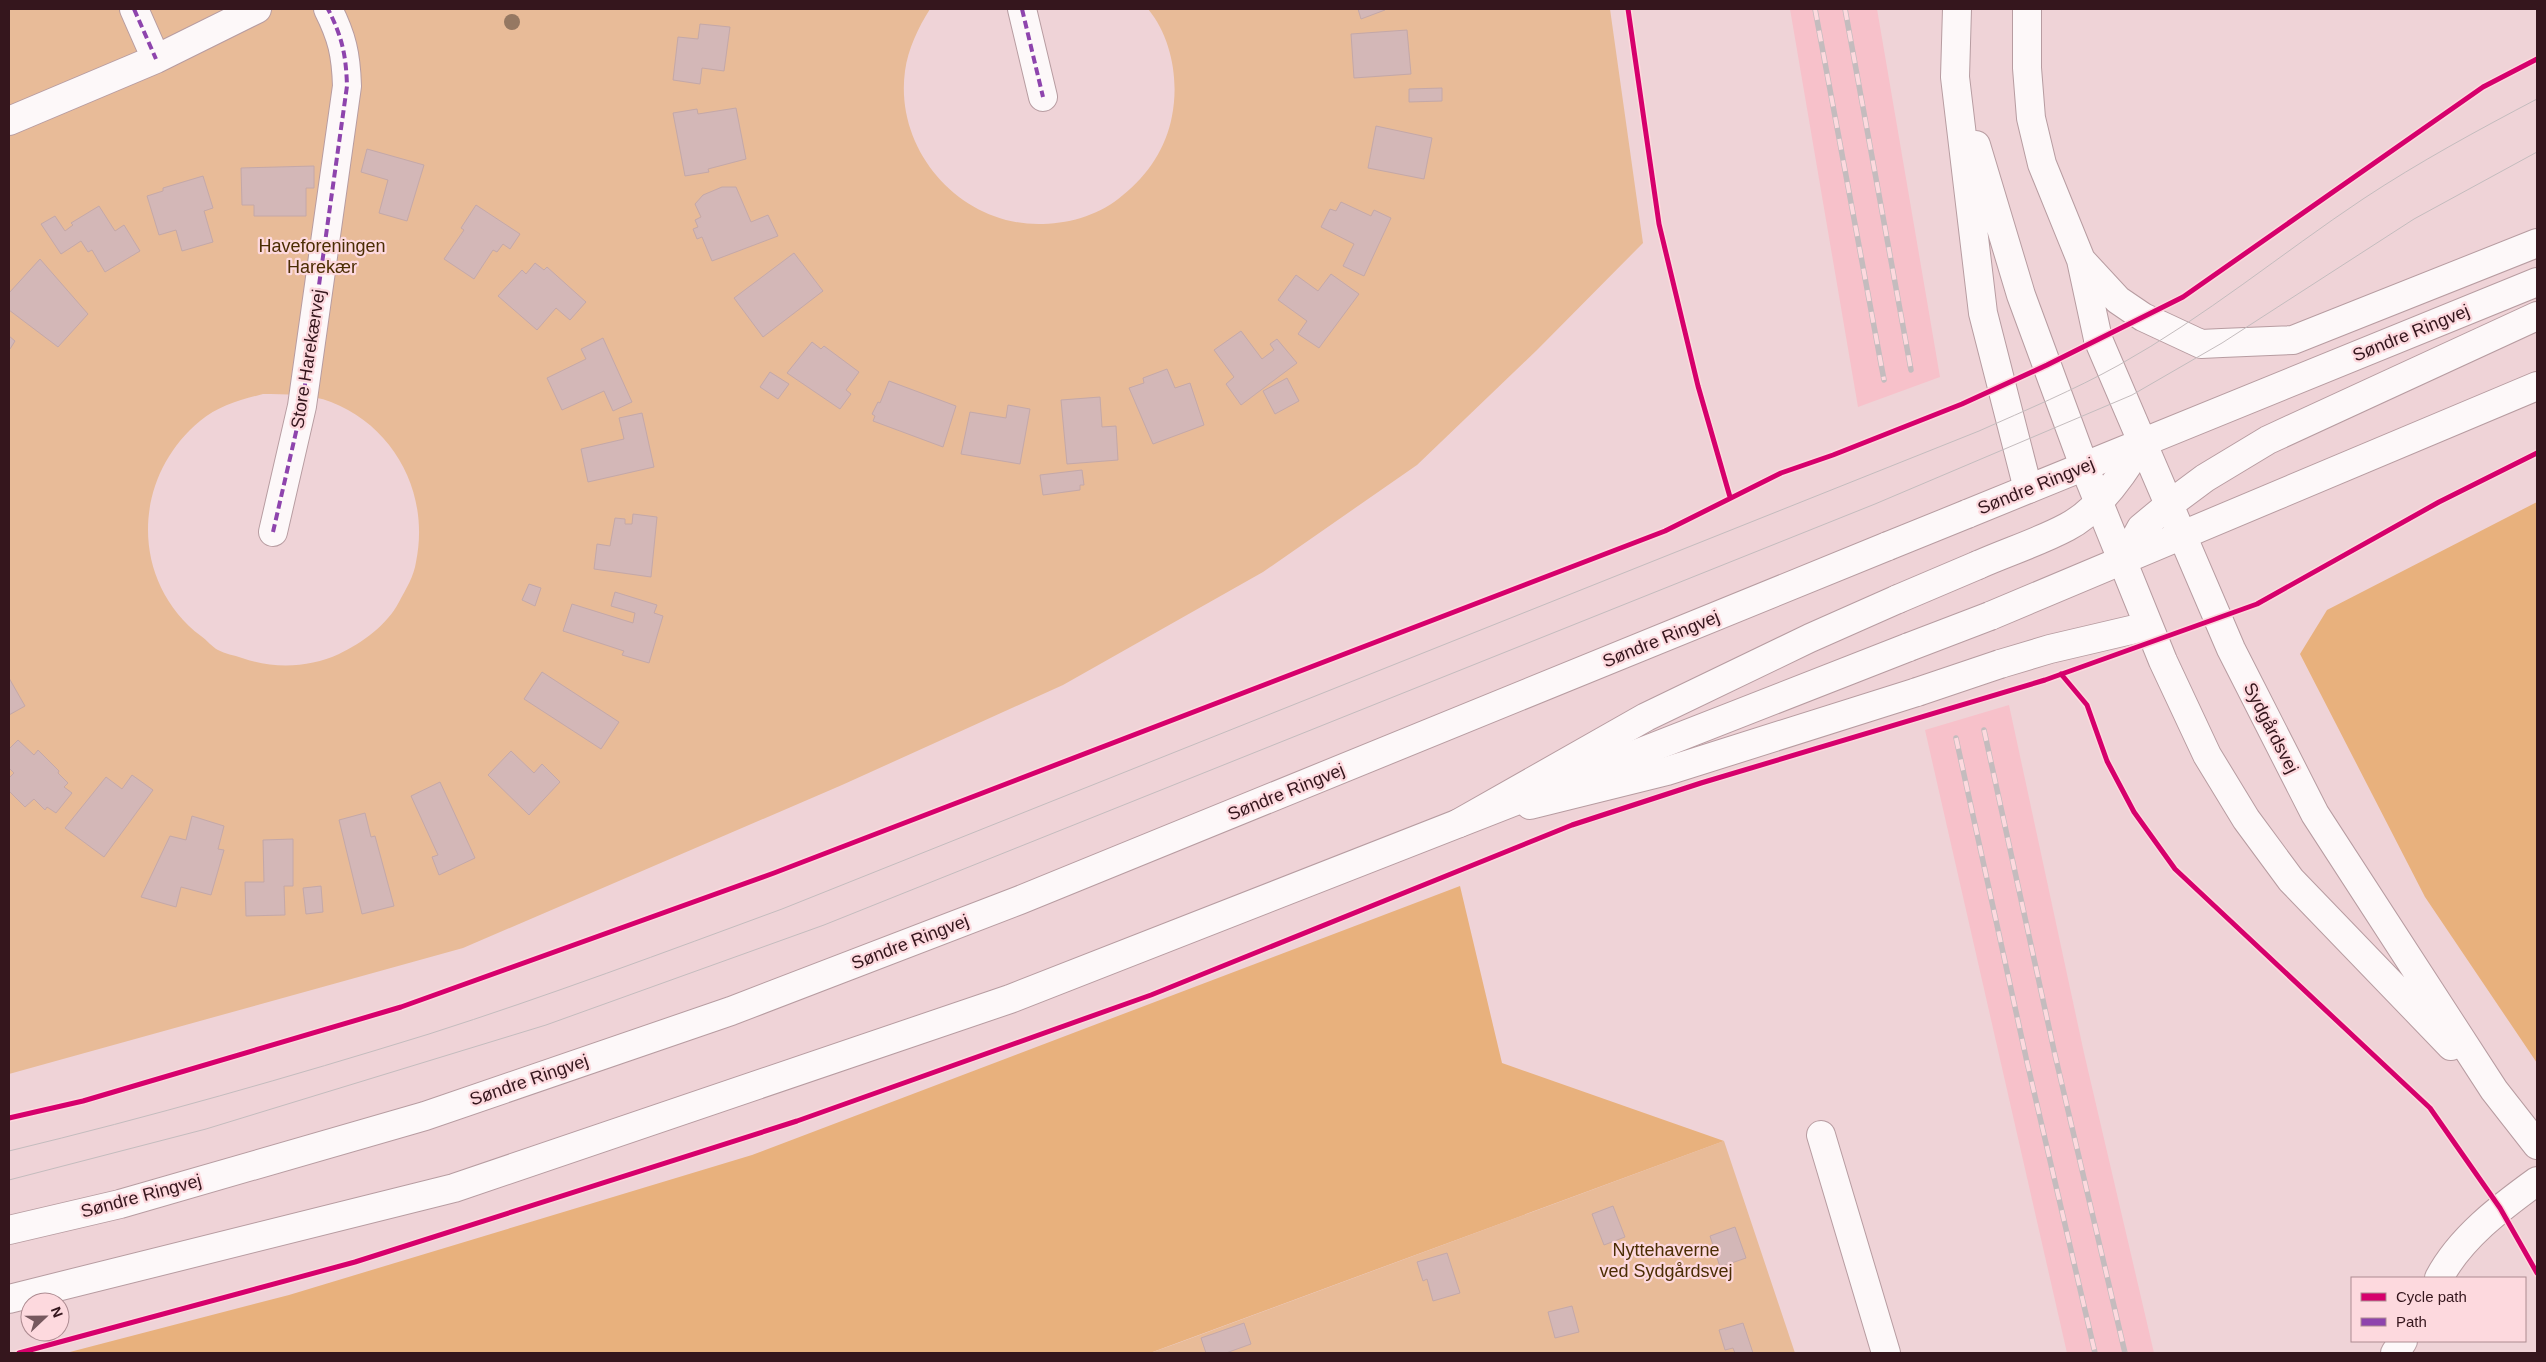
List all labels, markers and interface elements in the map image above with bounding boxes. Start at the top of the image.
park label: Haveforeningen Harekær [258,236,386,277]
street label: Store Harekærvej [287,288,329,430]
street label: Søndre Ringvej [2350,300,2472,366]
street label: Søndre Ringvej [1975,453,2097,519]
street label: Søndre Ringvej [1600,606,1722,672]
street label: Sydgårdsvej [2240,679,2302,777]
street label: Søndre Ringvej [1225,759,1347,825]
street label: Søndre Ringvej [849,910,971,974]
street label: Søndre Ringvej [467,1050,591,1110]
street label: Søndre Ringvej [78,1170,204,1222]
park label: Nyttehaverne ved Sydgårdsvej [1599,1240,1733,1281]
legend [2351,1277,2526,1342]
text: Cycle path [2396,1288,2467,1305]
north arrow [20,1292,70,1342]
text: N [48,1304,66,1320]
text: Path [2396,1313,2427,1330]

